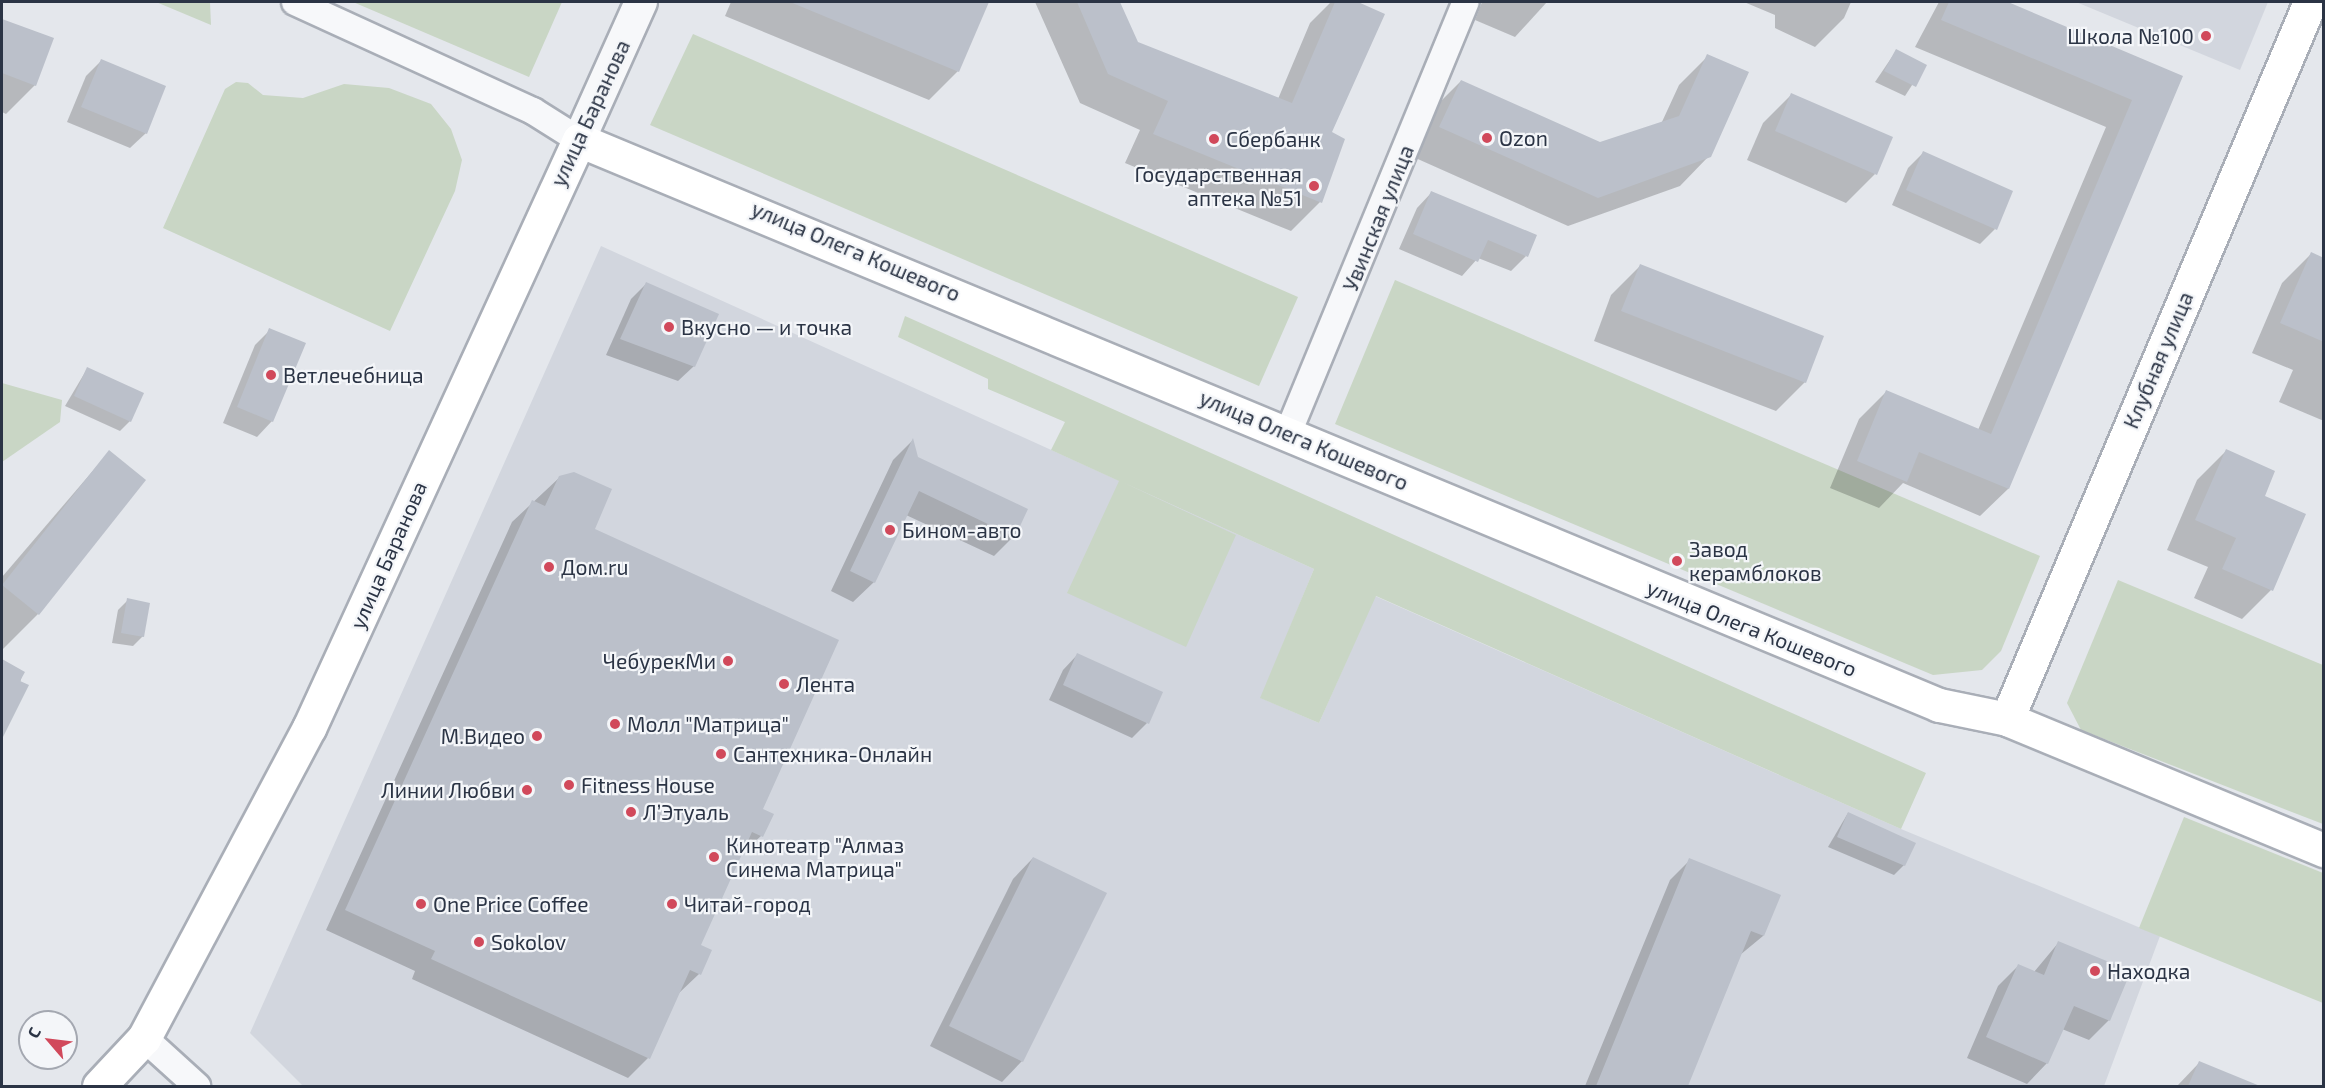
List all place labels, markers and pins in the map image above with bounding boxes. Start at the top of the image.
place label: Школа №100 [2067,23,2194,49]
marker: Школа №100 [2199,29,2213,43]
place label: Ozon [1499,125,1548,151]
place label: Сбербанк [1226,126,1321,152]
marker: Ozon [1480,131,1494,145]
marker: Сбербанк [1207,132,1221,146]
place label: Государственная аптека №51 [1135,161,1302,211]
marker: Государственная аптека №51 [1307,179,1321,193]
place label: Вкусно — и точка [681,314,852,340]
marker: Вкусно — и точка [662,320,676,334]
place label: Ветлечебница [283,362,424,388]
marker: Ветлечебница [264,368,278,382]
place label: Бином-авто [902,517,1022,543]
marker: Бином-авто [883,523,897,537]
place label: Завод керамблоков [1689,536,1822,586]
place label: Дом.ru [561,554,628,580]
marker: Завод керамблоков [1670,554,1684,568]
marker: Дом.ru [542,560,556,574]
place label: ЧебурекМи [603,648,716,674]
marker: ЧебурекМи [721,654,735,668]
place label: Лента [796,671,855,697]
marker: Лента [777,677,791,691]
place label: Молл "Матрица" [627,711,789,737]
marker: Молл "Матрица" [608,717,622,731]
place label: М.Видео [441,723,525,749]
marker: М.Видео [530,729,544,743]
place label: Сантехника-Онлайн [733,741,932,767]
marker: Сантехника-Онлайн [714,747,728,761]
place label: Fitness House [581,772,715,798]
place label: Линии Любви [381,777,515,803]
marker: Fitness House [562,778,576,792]
marker: Линии Любви [520,783,534,797]
place label: Л’Этуаль [643,799,729,825]
marker: Л’Этуаль [624,805,638,819]
place label: Кинотеатр "Алмаз Синема Матрица" [726,832,904,882]
marker: Кинотеатр "Алмаз Синема Матрица" [707,850,721,864]
place label: One Price Coffee [433,891,588,917]
place label: Читай-город [684,891,811,917]
marker: One Price Coffee [414,897,428,911]
marker: Читай-город [665,897,679,911]
place label: Sokolov [491,929,566,955]
marker: Sokolov [472,935,486,949]
place label: Находка [2107,958,2190,984]
marker: Находка [2088,964,2102,978]

